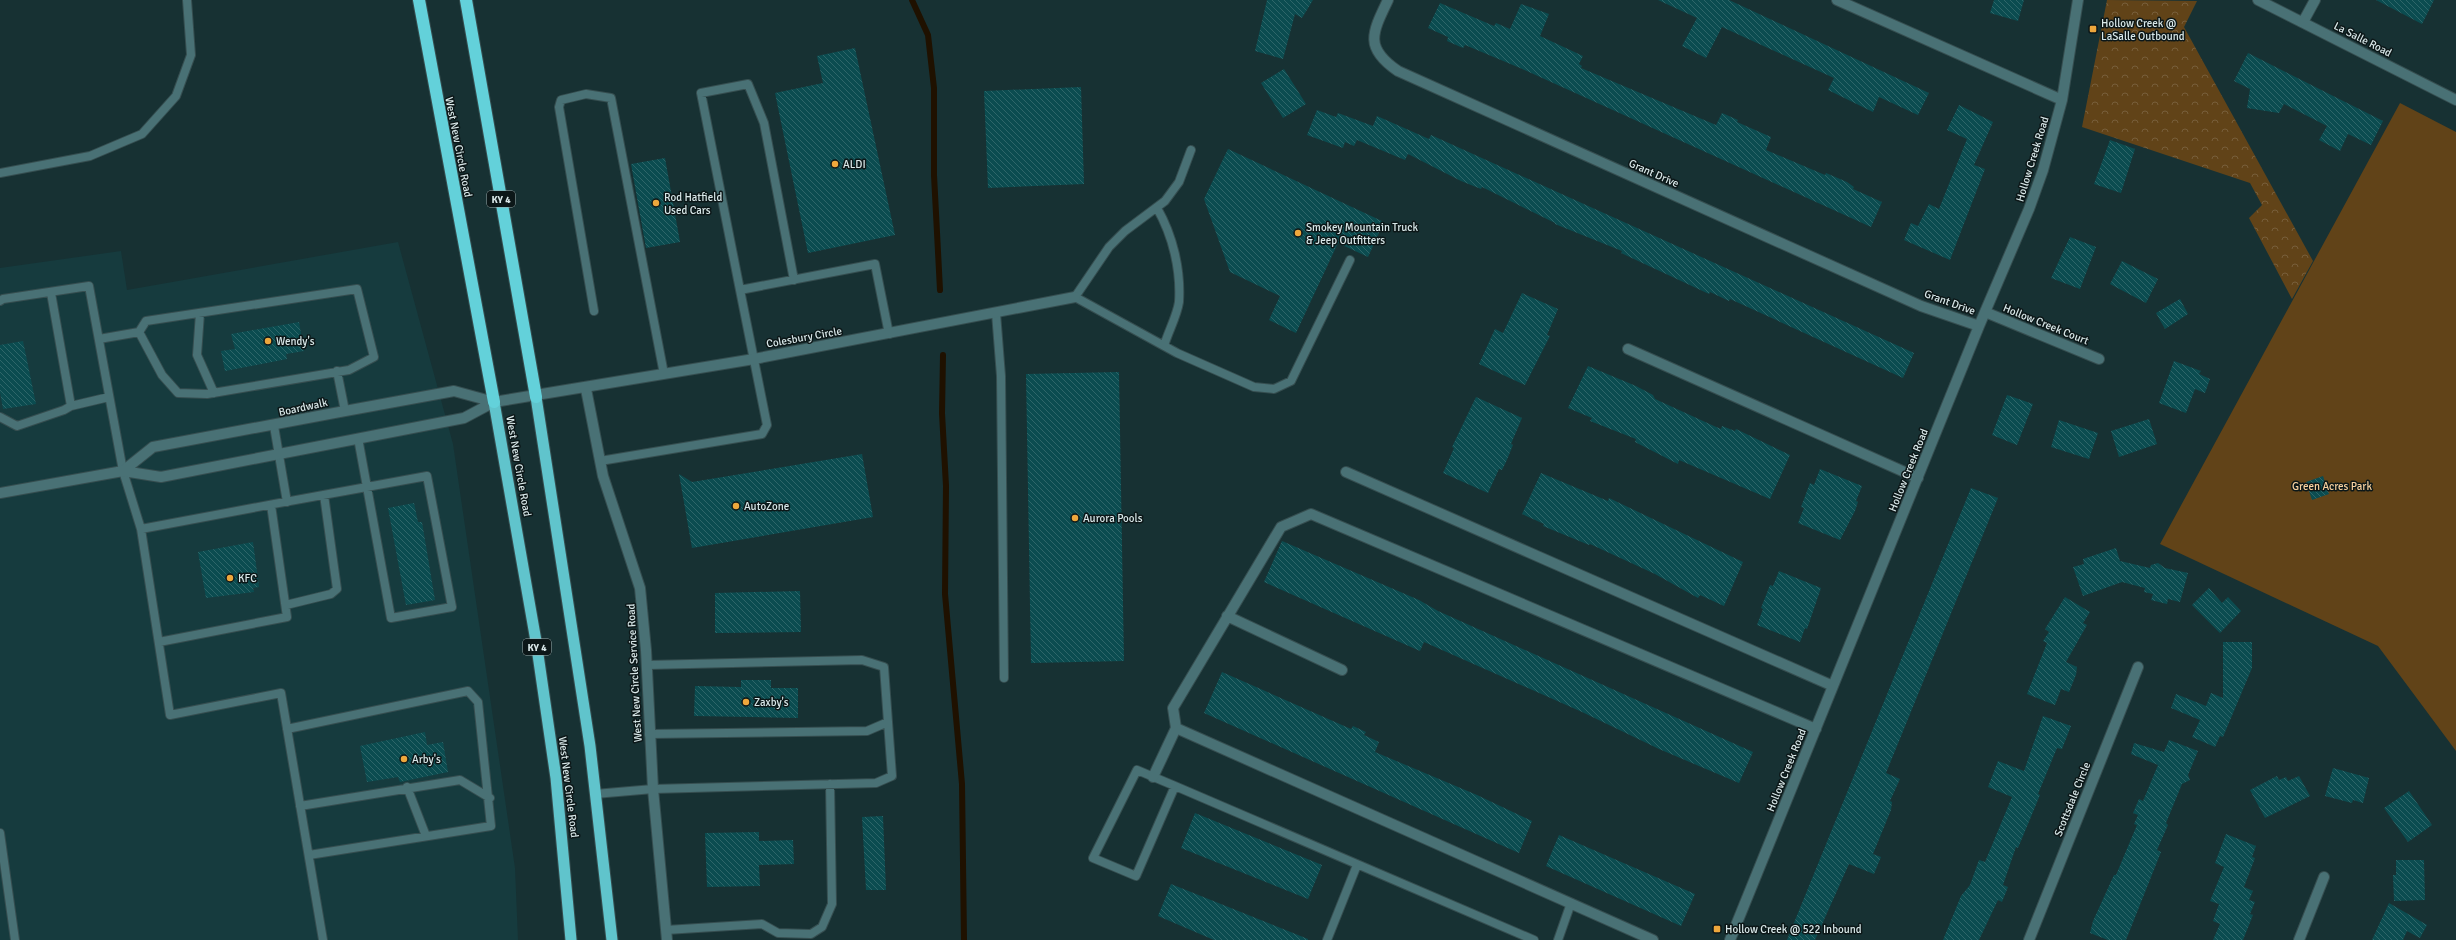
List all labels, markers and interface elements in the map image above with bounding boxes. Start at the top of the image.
place label: Hollow Creek @ LaSalle Outbound [2101,17,2185,43]
street label: La Salle Road [2332,19,2394,60]
marker: Hollow Creek @ LaSalle Outbound [2088,24,2098,34]
street label: West New Circle Road [442,96,475,199]
street label: Hollow Creek Road [2013,115,2052,203]
street label: Grant Drive [1627,157,1681,190]
place label: ALDI [843,158,866,171]
marker: ALDI [830,159,840,169]
road number: KY 4 [487,191,515,207]
place label: Rod Hatfield Used Cars [664,191,722,217]
marker: Rod Hatfield Used Cars [651,198,661,208]
place label: Smokey Mountain Truck & Jeep Outfitters [1306,221,1418,247]
marker: Smokey Mountain Truck & Jeep Outfitters [1293,228,1303,238]
street label: Grant Drive [1922,287,1977,318]
street label: Hollow Creek Court [2001,301,2091,348]
street label: Colesbury Circle [765,324,843,351]
place label: Wendy's [276,335,315,348]
marker: Wendy's [263,336,273,346]
street label: Boardwalk [277,396,329,419]
street label: West New Circle Road [503,415,534,518]
street label: Hollow Creek Road [1886,427,1931,514]
park label: Green Acres Park [2292,480,2372,493]
place label: AutoZone [744,500,789,513]
marker: AutoZone [731,501,741,511]
place label: Aurora Pools [1083,512,1143,525]
marker: Aurora Pools [1070,513,1080,523]
place label: KFC [238,572,257,585]
marker: KFC [225,573,235,583]
street label: West New Circle Service Road [624,603,645,743]
road number: KY 4 [523,639,551,655]
place label: Zaxby's [754,696,789,709]
marker: Zaxby's [741,697,751,707]
street label: Hollow Creek Road [1764,727,1809,814]
street label: West New Circle Road [556,736,581,839]
place label: Arby's [412,753,441,766]
marker: Arby's [399,754,409,764]
street label: Scottsdale Circle [2052,760,2093,838]
place label: Hollow Creek @ 522 Inbound [1725,923,1862,936]
marker: Hollow Creek @ 522 Inbound [1712,924,1722,934]

